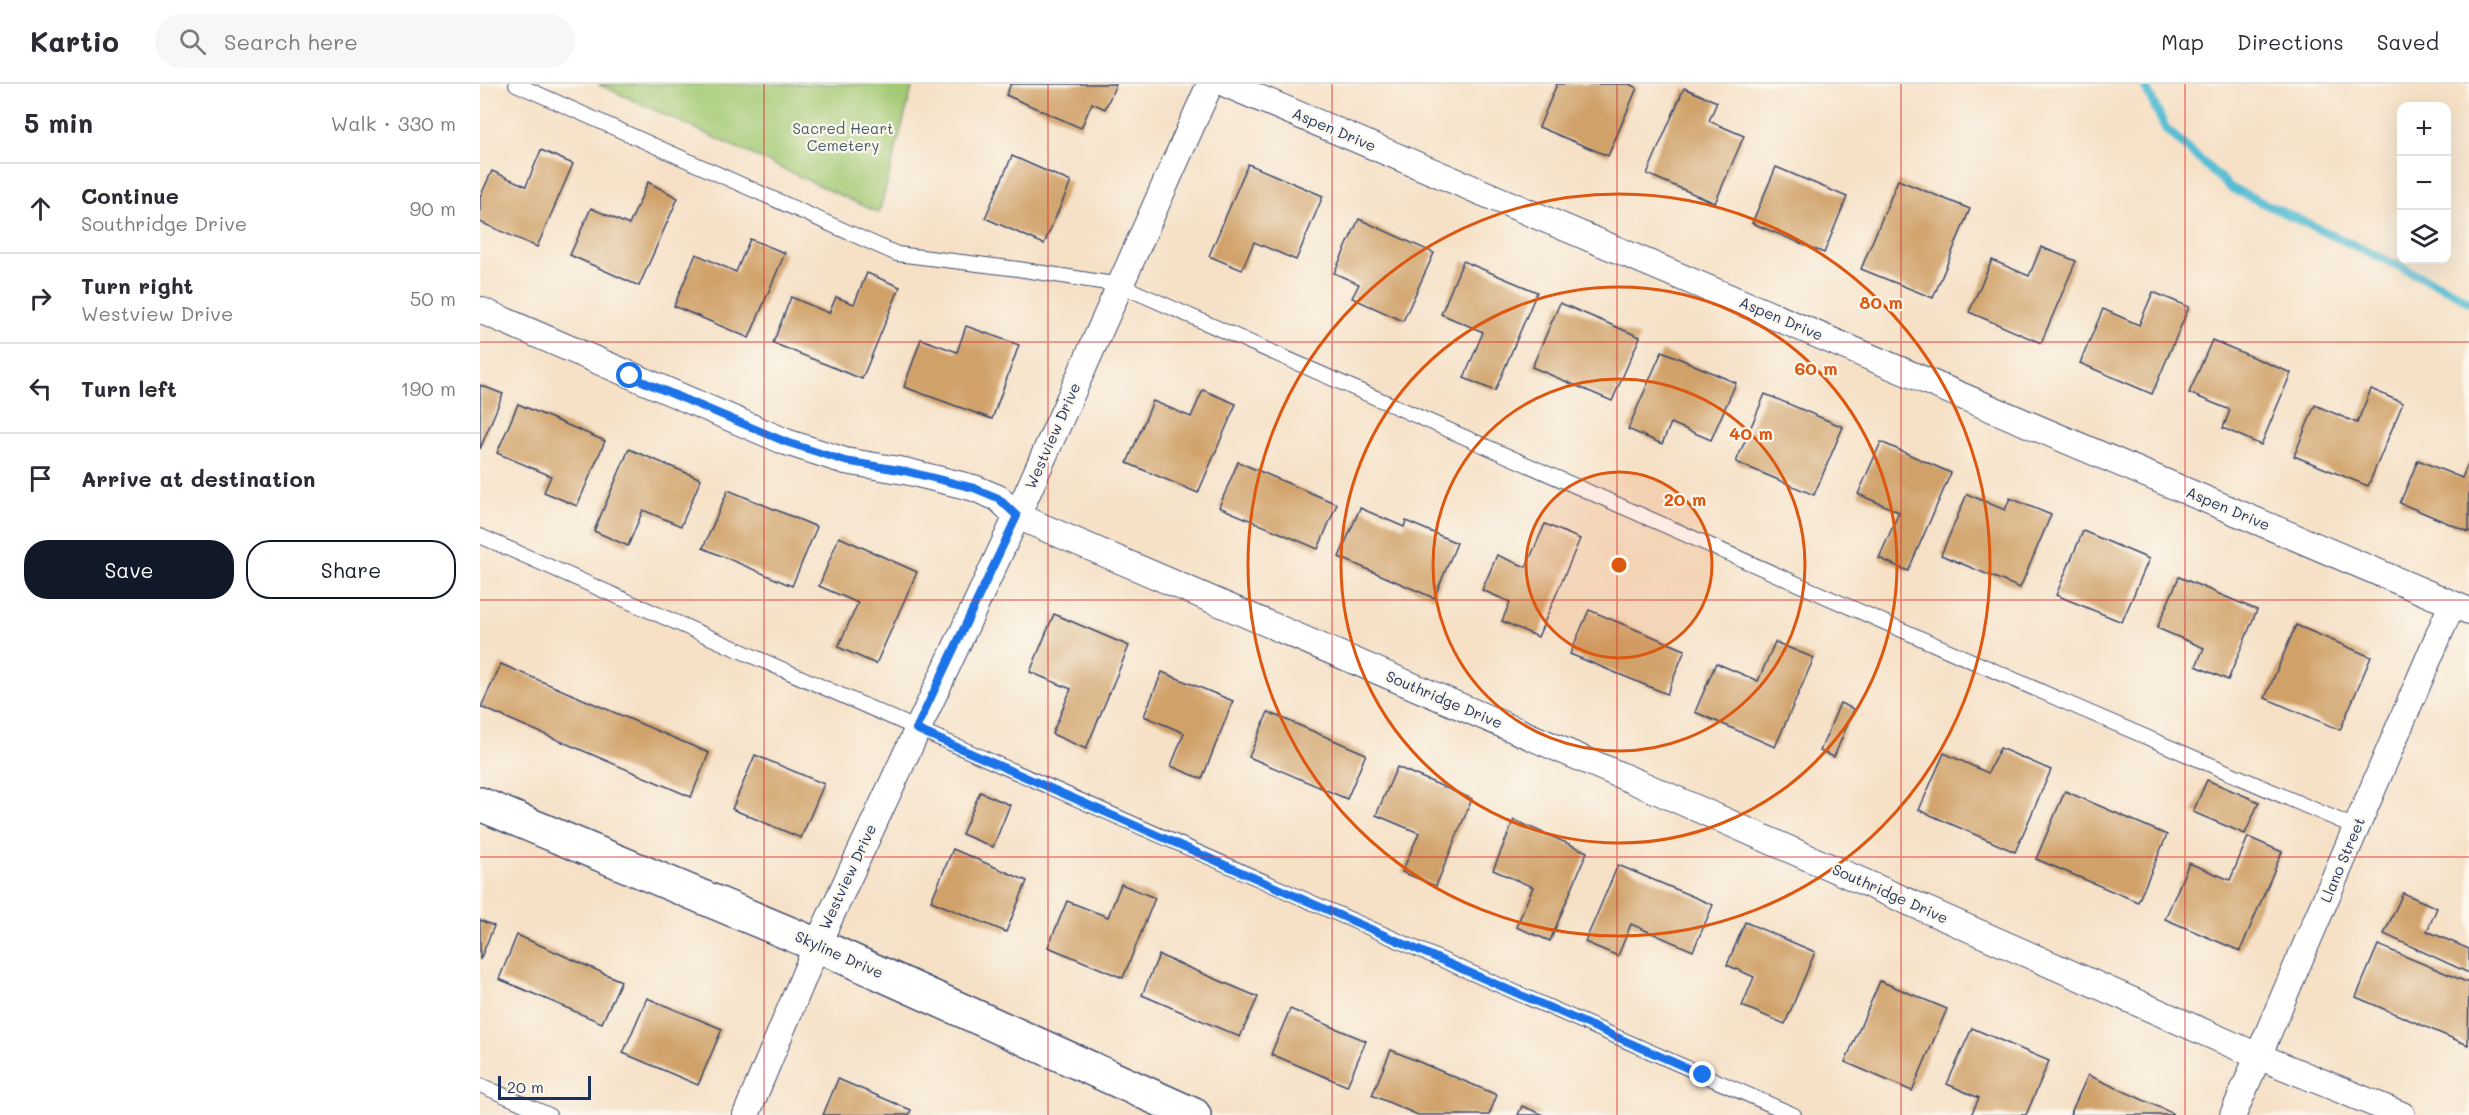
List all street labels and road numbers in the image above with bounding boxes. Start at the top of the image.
street label: Aspen Drive [1290,102,1379,156]
street label: Aspen Drive [1737,291,1826,345]
street label: Westview Drive [1020,379,1084,492]
street label: Aspen Drive [2184,481,2273,535]
street label: Southridge Drive [1383,666,1506,733]
street label: Llano Street [2315,814,2369,905]
street label: Westview Drive [814,821,880,933]
street label: Southridge Drive [1829,859,1951,928]
street label: Skyline Drive [792,926,887,982]

